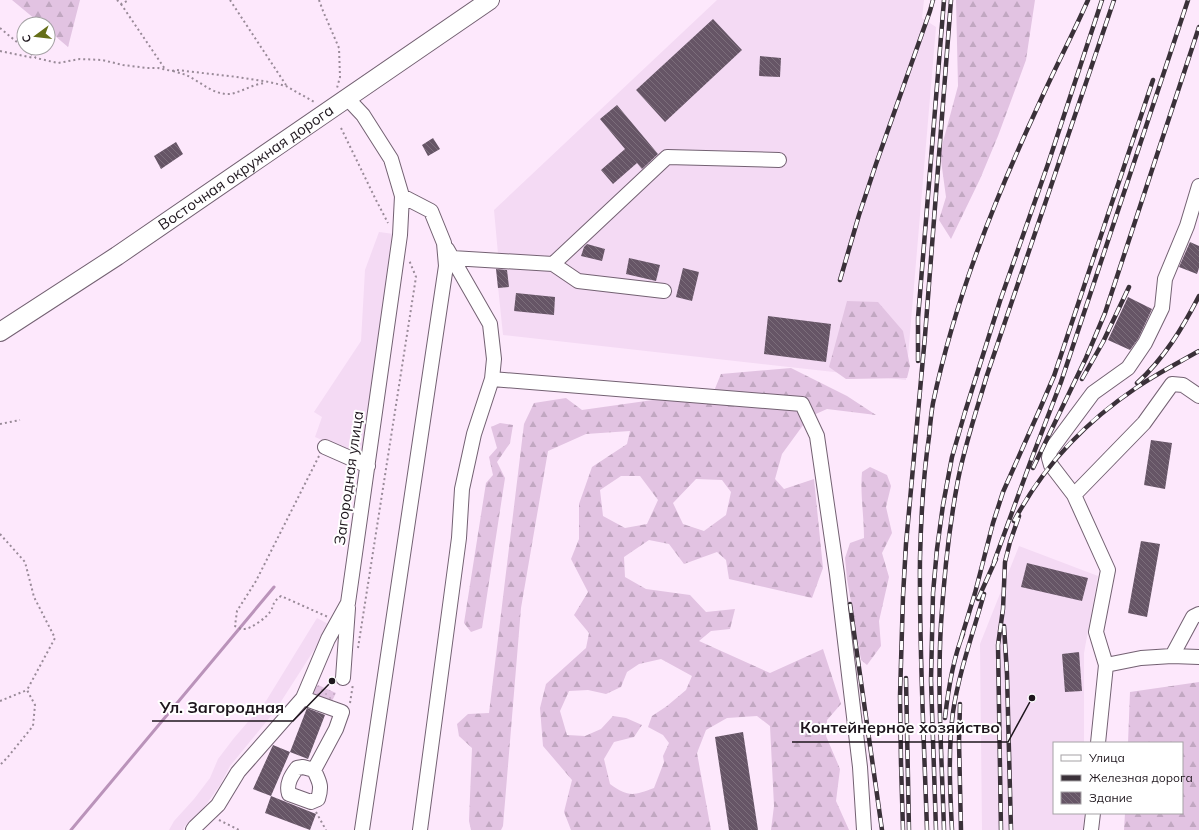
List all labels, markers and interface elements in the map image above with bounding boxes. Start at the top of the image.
north arrow [16,16,56,56]
text: С [18,33,34,44]
street label: Восточная окружная дорога [154,100,337,234]
street label: Загородная улица [330,410,367,546]
callout: Ул. Загородная [152,693,293,721]
text: Ул. Загородная [159,697,284,717]
callout: Контейнерное хозяйство [792,714,1008,742]
text: Контейнерное хозяйство [800,717,1000,737]
legend [1053,742,1183,814]
text: Улица [1088,750,1125,765]
text: Железная дорога [1089,770,1193,785]
text: Здание [1089,790,1133,805]

